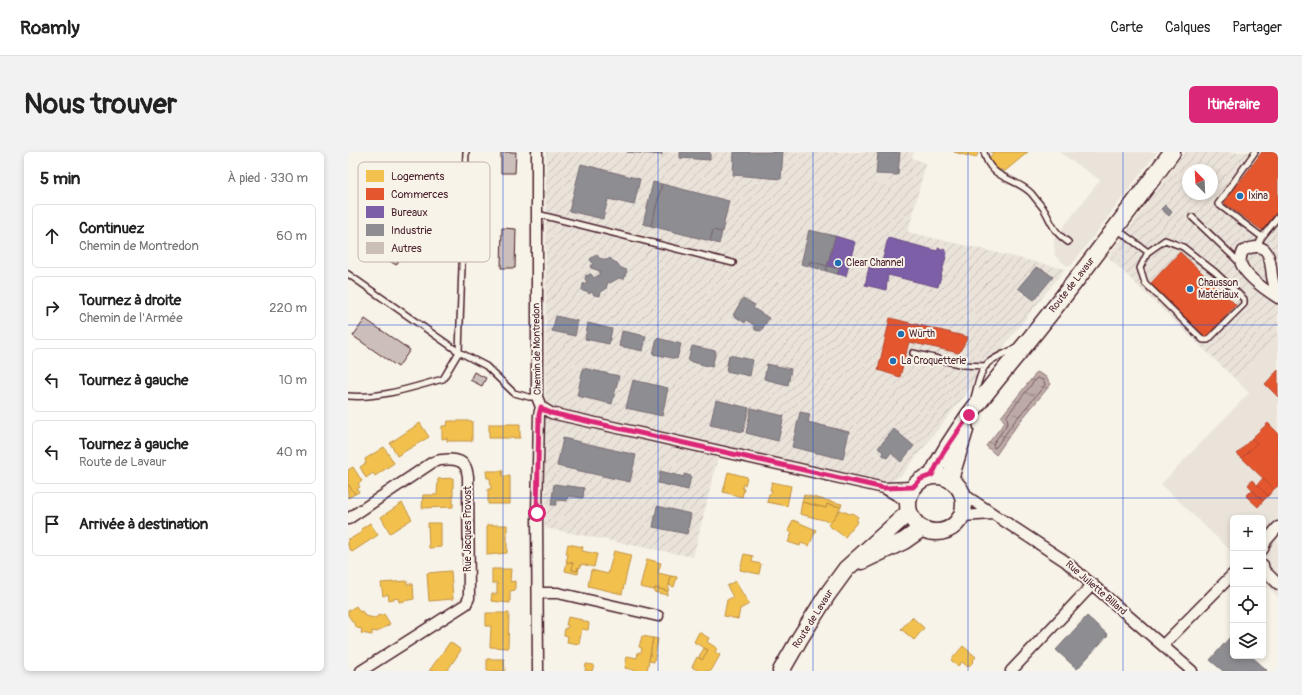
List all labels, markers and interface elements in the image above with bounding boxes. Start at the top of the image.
text: Roamly [20,16,80,40]
text: Carte [1110,19,1143,36]
text: Calques [1165,19,1210,36]
text: Partager [1232,19,1282,36]
button: Itinéraire [1189,86,1278,123]
text: Nous trouver [24,87,177,122]
legend [358,162,490,262]
north arrow [1182,164,1218,200]
text: 5 min [40,168,80,189]
text: À pied · 330 m [228,170,308,186]
text: Logements [391,170,444,183]
text: Commerces [391,188,448,201]
place label: Ixina [1248,190,1268,202]
marker: Ixina [1235,191,1245,201]
text: Bureaux [391,206,428,219]
text: Continuez [79,219,144,238]
text: Industrie [391,224,432,237]
icon: ahead [41,225,63,247]
text: 60 m [276,228,307,244]
text: Chemin de Montredon [79,238,199,254]
text: Autres [391,242,422,255]
street label: Route de Lavaur [1047,254,1098,315]
place label: Clear Channel [846,257,904,269]
marker: Clear Channel [833,258,843,268]
place label: Chausson Matériaux [1198,277,1239,301]
marker: Chausson Matériaux [1185,284,1195,294]
text: Tournez à droite [79,291,181,310]
icon: right [41,297,63,319]
text: 220 m [269,300,307,316]
street label: Chemin de Montredon [530,302,544,395]
text: Chemin de l'Armée [79,310,183,326]
place label: Würth [909,328,935,340]
marker: Würth [896,329,906,339]
place label: La Croquetterie [901,355,966,367]
marker: La Croquetterie [888,356,898,366]
icon: left [41,369,63,391]
text: Tournez à gauche [79,371,189,390]
text: 10 m [279,372,307,388]
route end [960,406,978,424]
text: Tournez à gauche [79,435,189,454]
icon: left [41,441,63,463]
text: 40 m [276,444,307,460]
text: Route de Lavaur [79,454,166,470]
street label: Rue Jacques Provost [462,485,474,572]
route start [528,504,546,522]
icon: arrive [41,513,63,535]
text: Arrivée à destination [79,515,208,534]
map controls [1230,515,1266,659]
button: + [1230,515,1266,551]
button: − [1230,551,1266,587]
street label: Rue Juliette Billard [1063,558,1129,618]
street label: Route de Lavaur [790,587,836,651]
button: locate [1230,587,1266,623]
button: layers [1230,623,1266,659]

